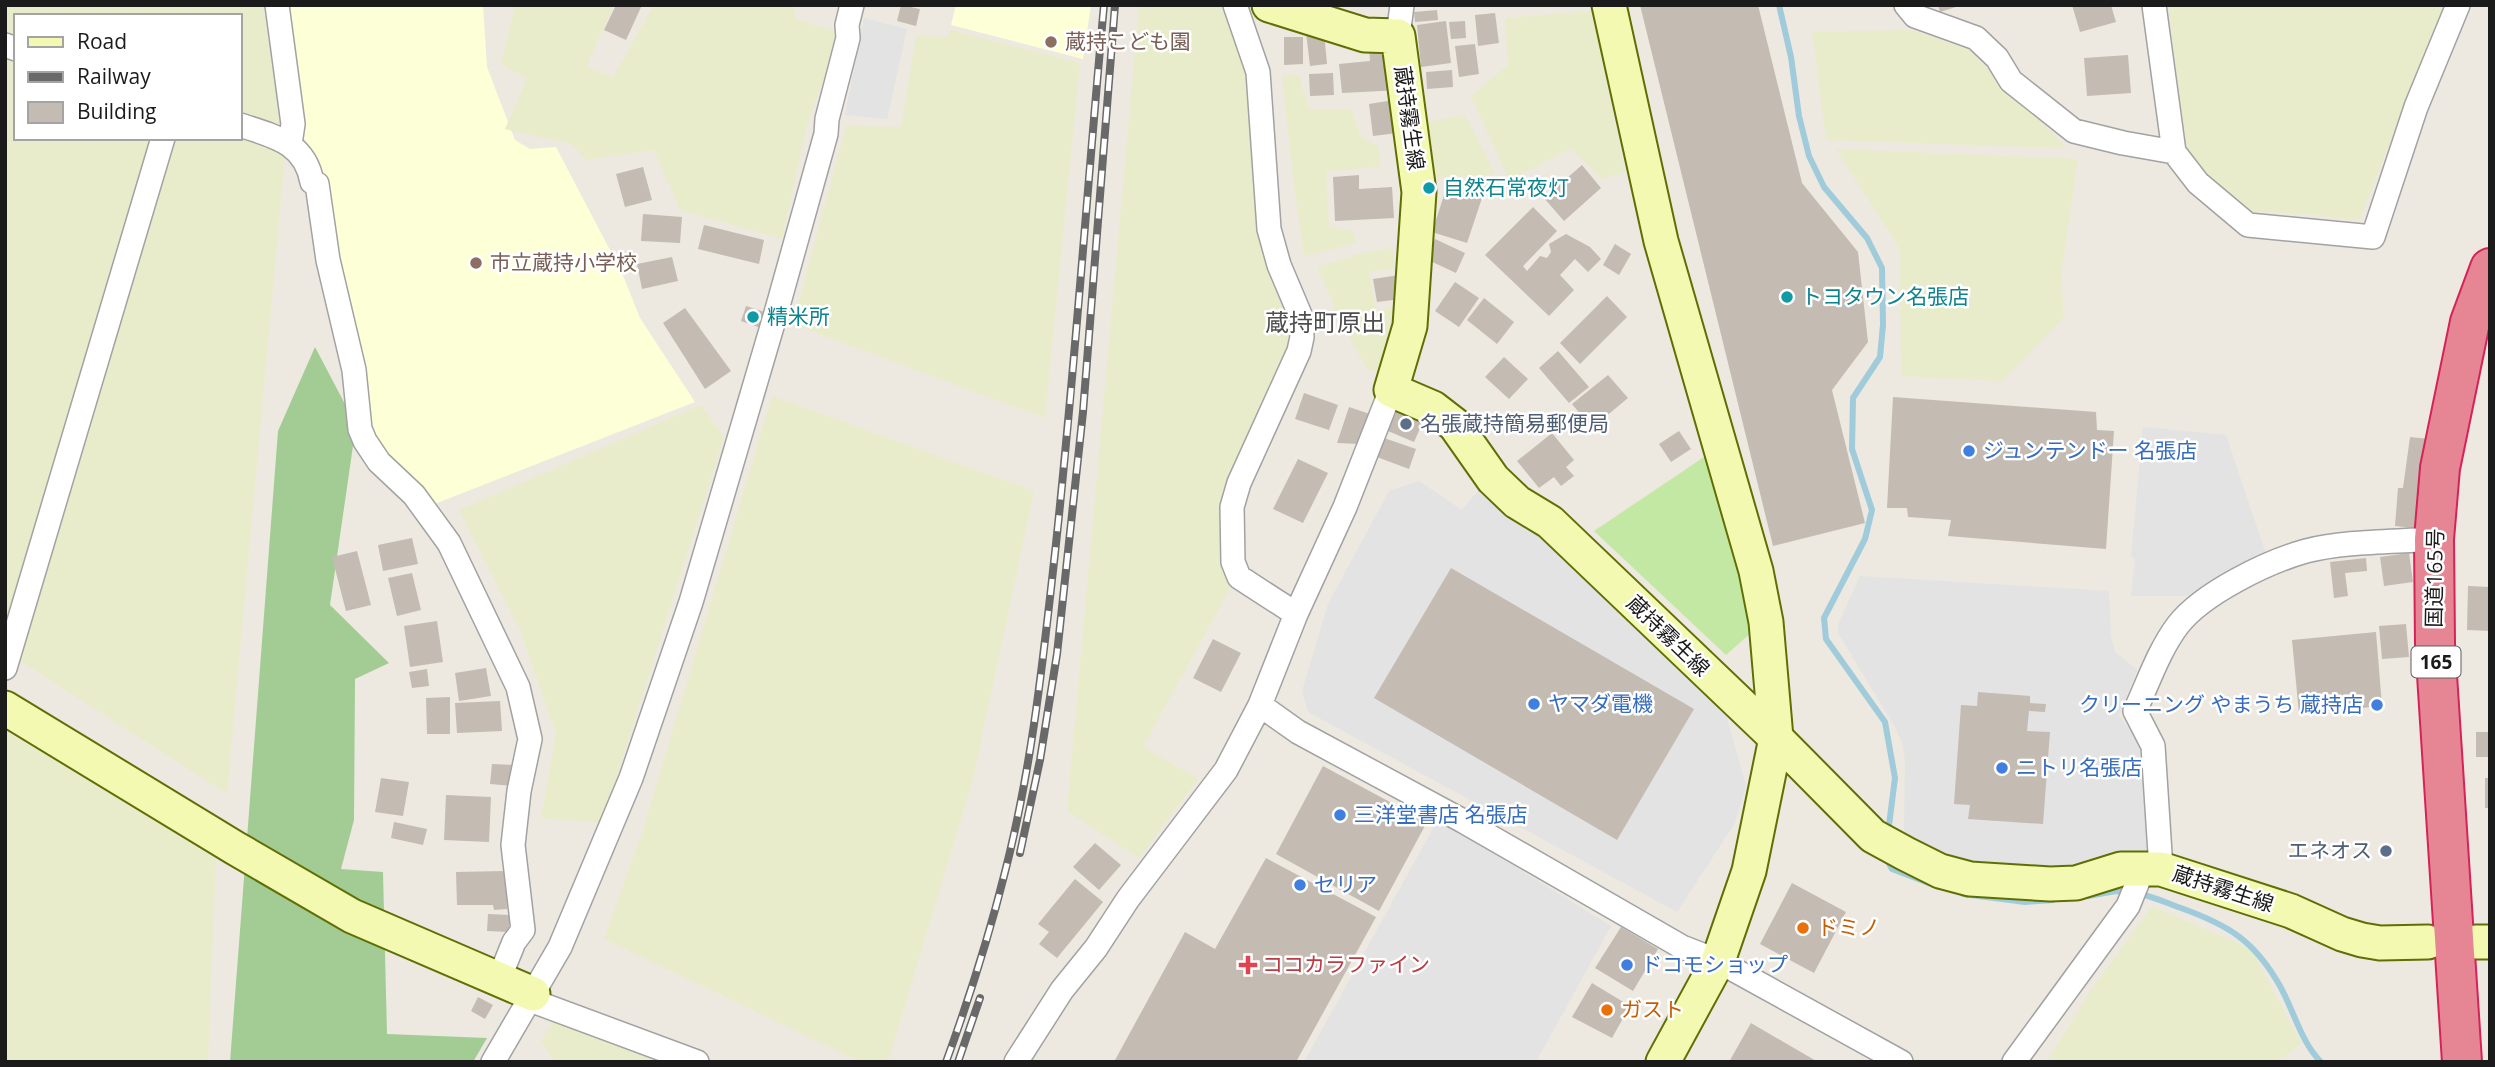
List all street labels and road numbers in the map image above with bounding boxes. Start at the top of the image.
street label: 蔵持霧生線 [1389,64,1431,172]
street label: 国道165号 [2419,528,2449,628]
street label: 蔵持霧生線 [1621,589,1716,682]
road number: 165 [2412,646,2460,678]
street label: 蔵持霧生線 [2169,859,2278,918]

